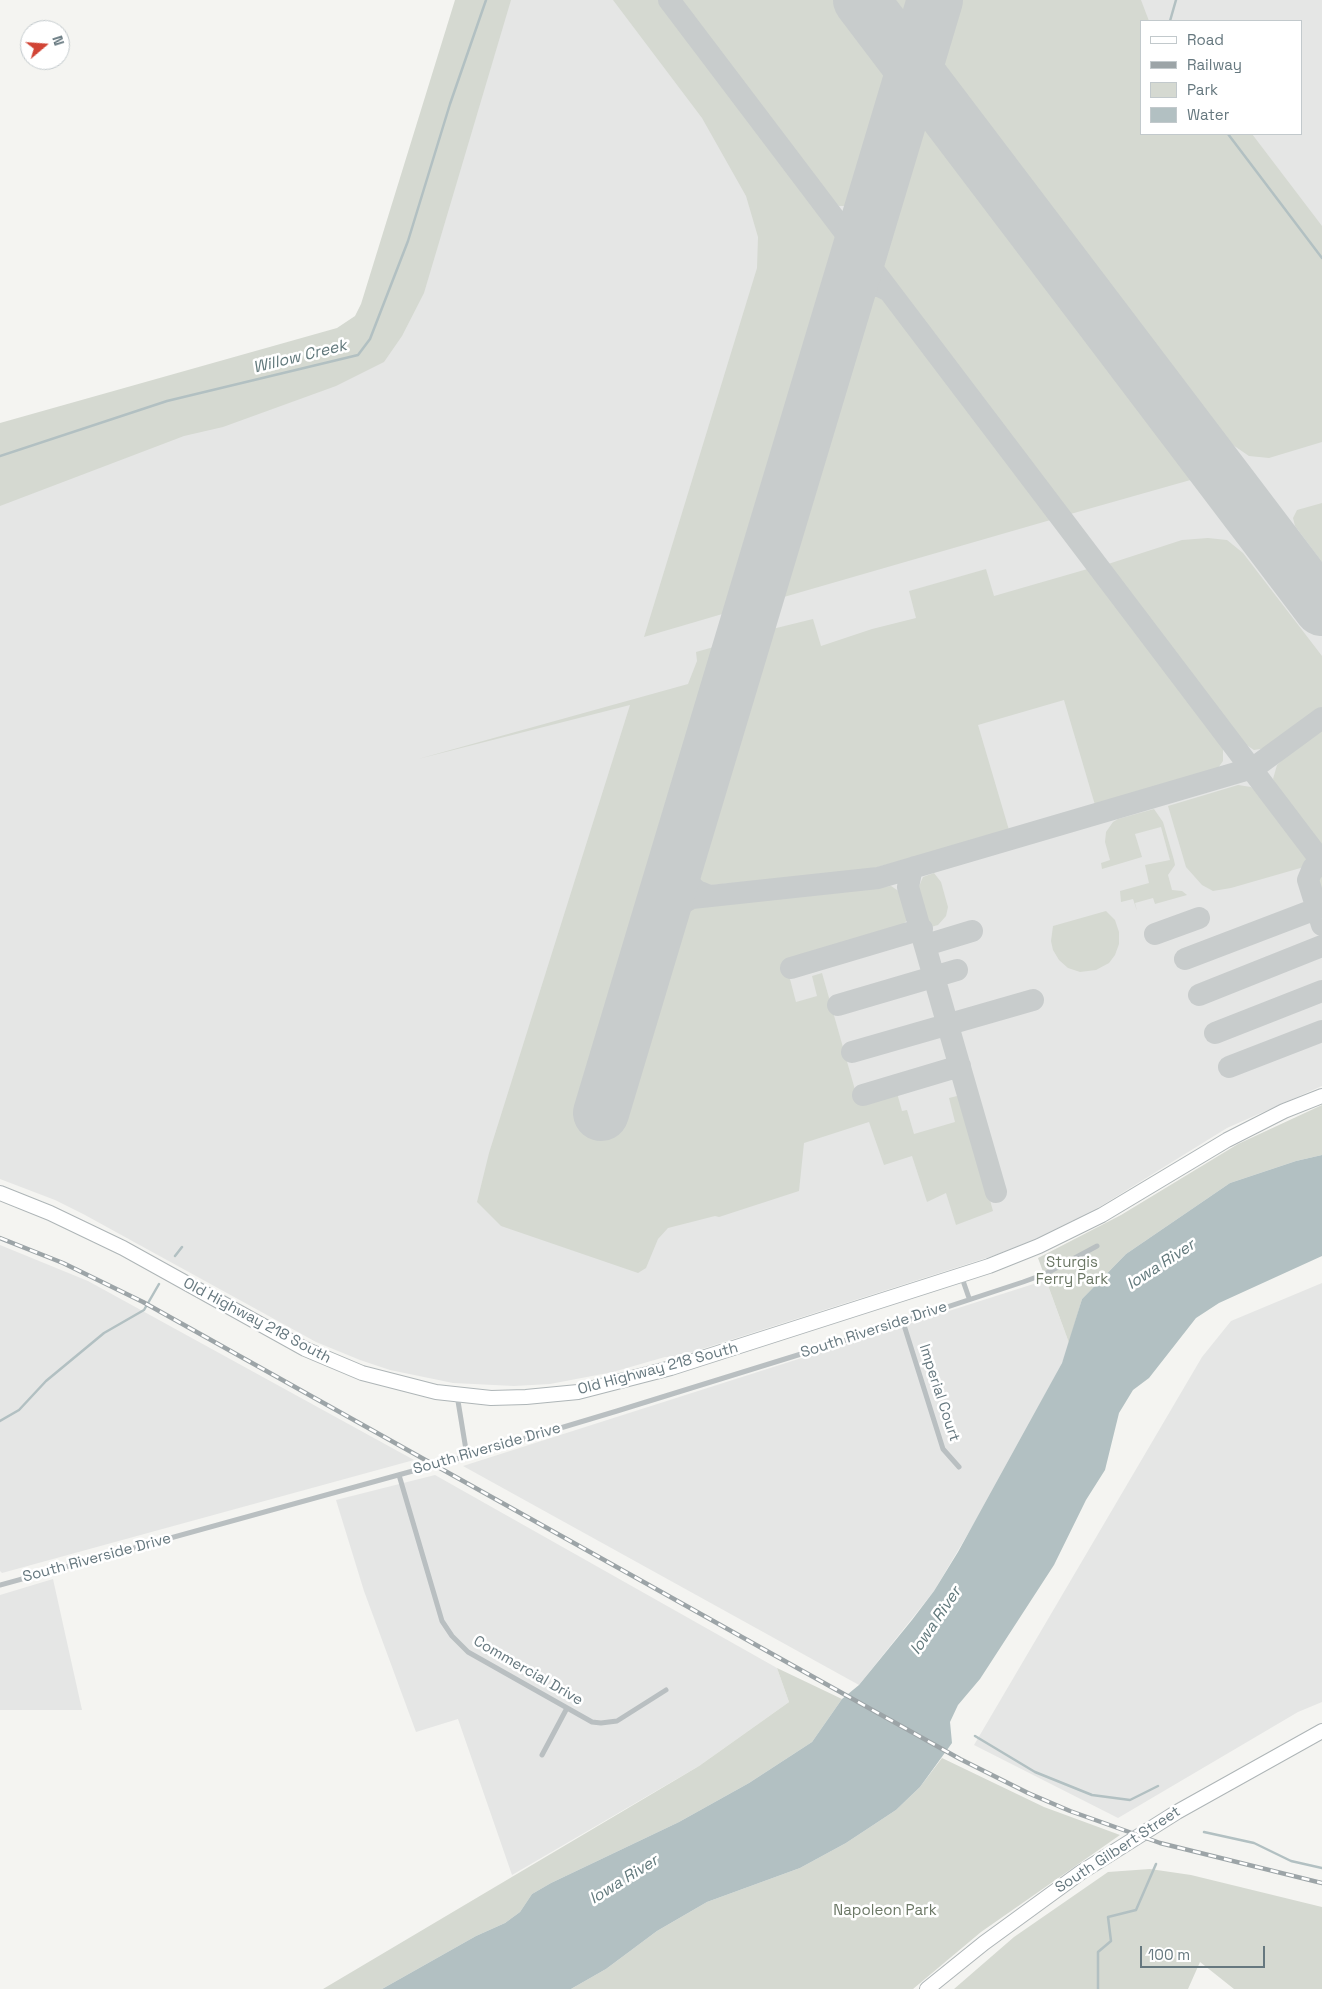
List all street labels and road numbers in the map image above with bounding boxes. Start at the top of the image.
street label: Old Highway 218 South [180,1274,334,1368]
street label: South Riverside Drive [799,1298,949,1362]
street label: Old Highway 218 South [576,1339,740,1399]
street label: Imperial Court [915,1342,963,1444]
street label: South Riverside Drive [411,1419,563,1479]
street label: South Riverside Drive [21,1530,173,1586]
street label: Commercial Drive [470,1632,586,1710]
street label: South Gilbert Street [1052,1803,1184,1897]

